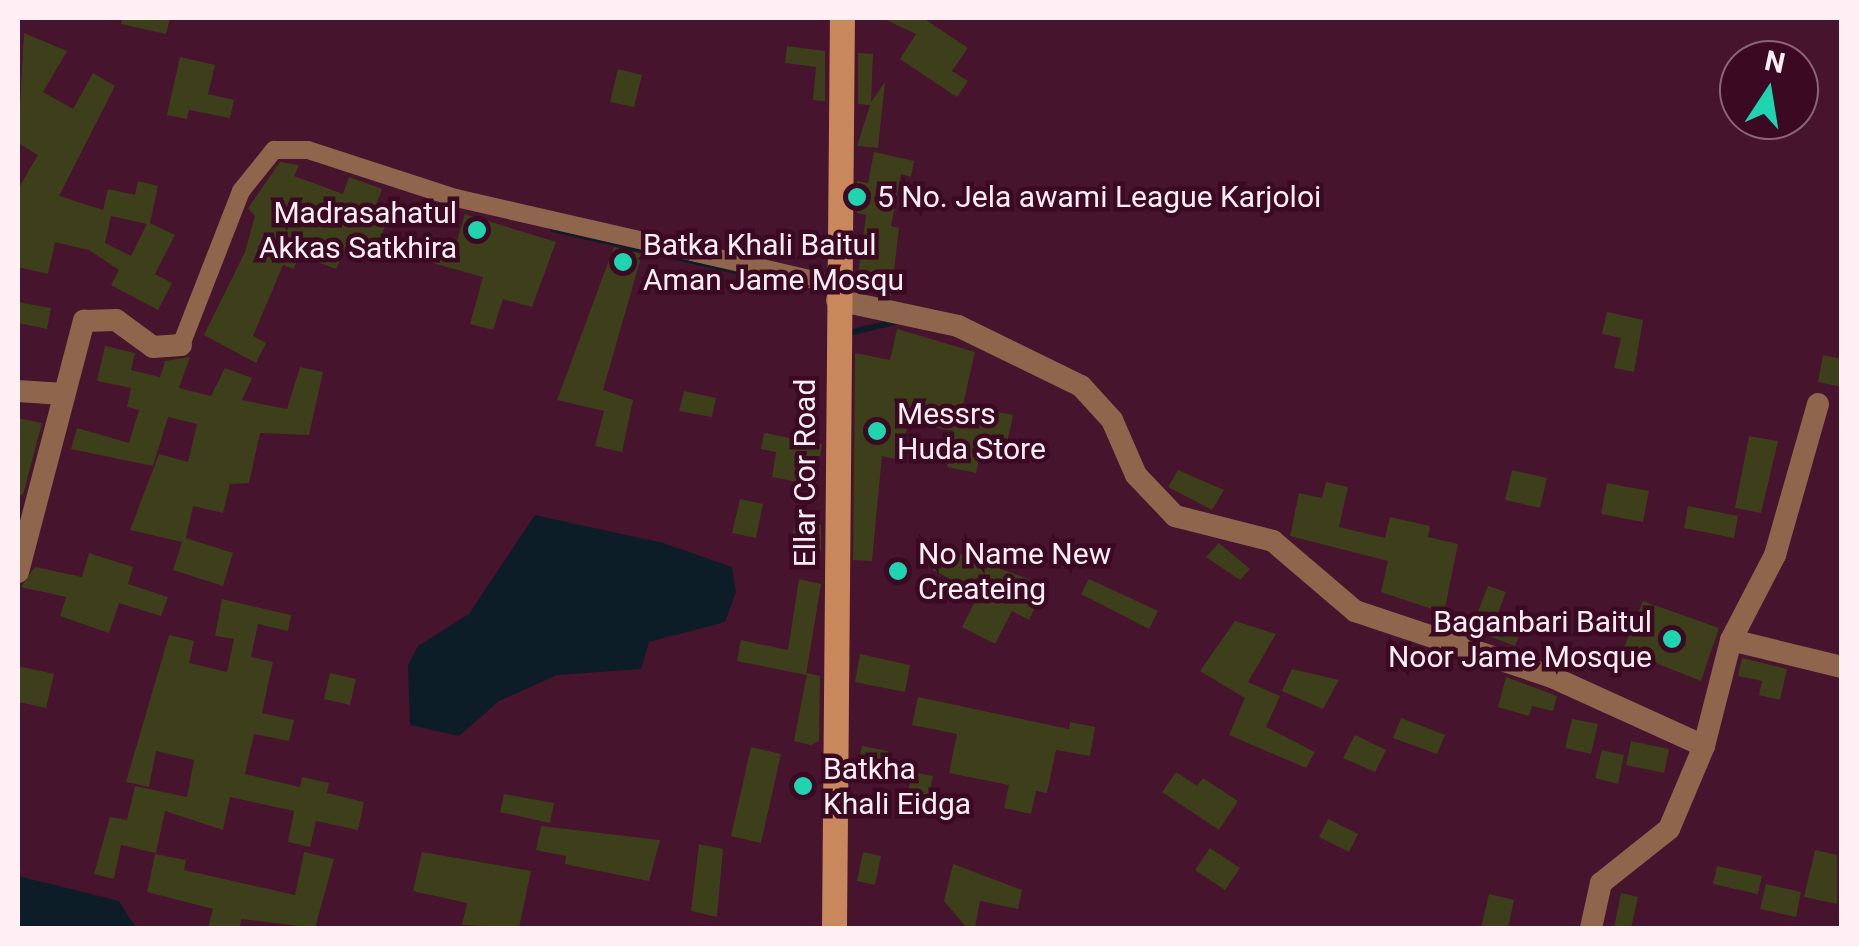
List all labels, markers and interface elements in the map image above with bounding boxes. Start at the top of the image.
north arrow [1719,40,1819,140]
text: N [1762,44,1788,80]
place label: 5 No. Jela awami League Karjoloi [877,179,1321,215]
marker: 5 No. Jela awami League Karjoloi [846,186,868,208]
place label: Madrasahatul Akkas Satkhira [259,195,457,266]
marker: Madrasahatul Akkas Satkhira [466,219,488,241]
place label: Batka Khali Baitul Aman Jame Mosqu [643,227,904,298]
marker: Batka Khali Baitul Aman Jame Mosqu [612,251,634,273]
street label: Ellar Cor Road [787,379,823,567]
place label: Messrs Huda Store [897,396,1046,466]
marker: Messrs Huda Store [866,420,888,442]
place label: No Name New Createing [918,536,1111,606]
marker: No Name New Createing [887,560,909,582]
place label: Baganbari Baitul Noor Jame Mosque [1388,604,1652,674]
marker: Baganbari Baitul Noor Jame Mosque [1661,628,1683,650]
place label: Batkha Khali Eidga [823,751,971,822]
marker: Batkha Khali Eidga [792,775,814,797]

